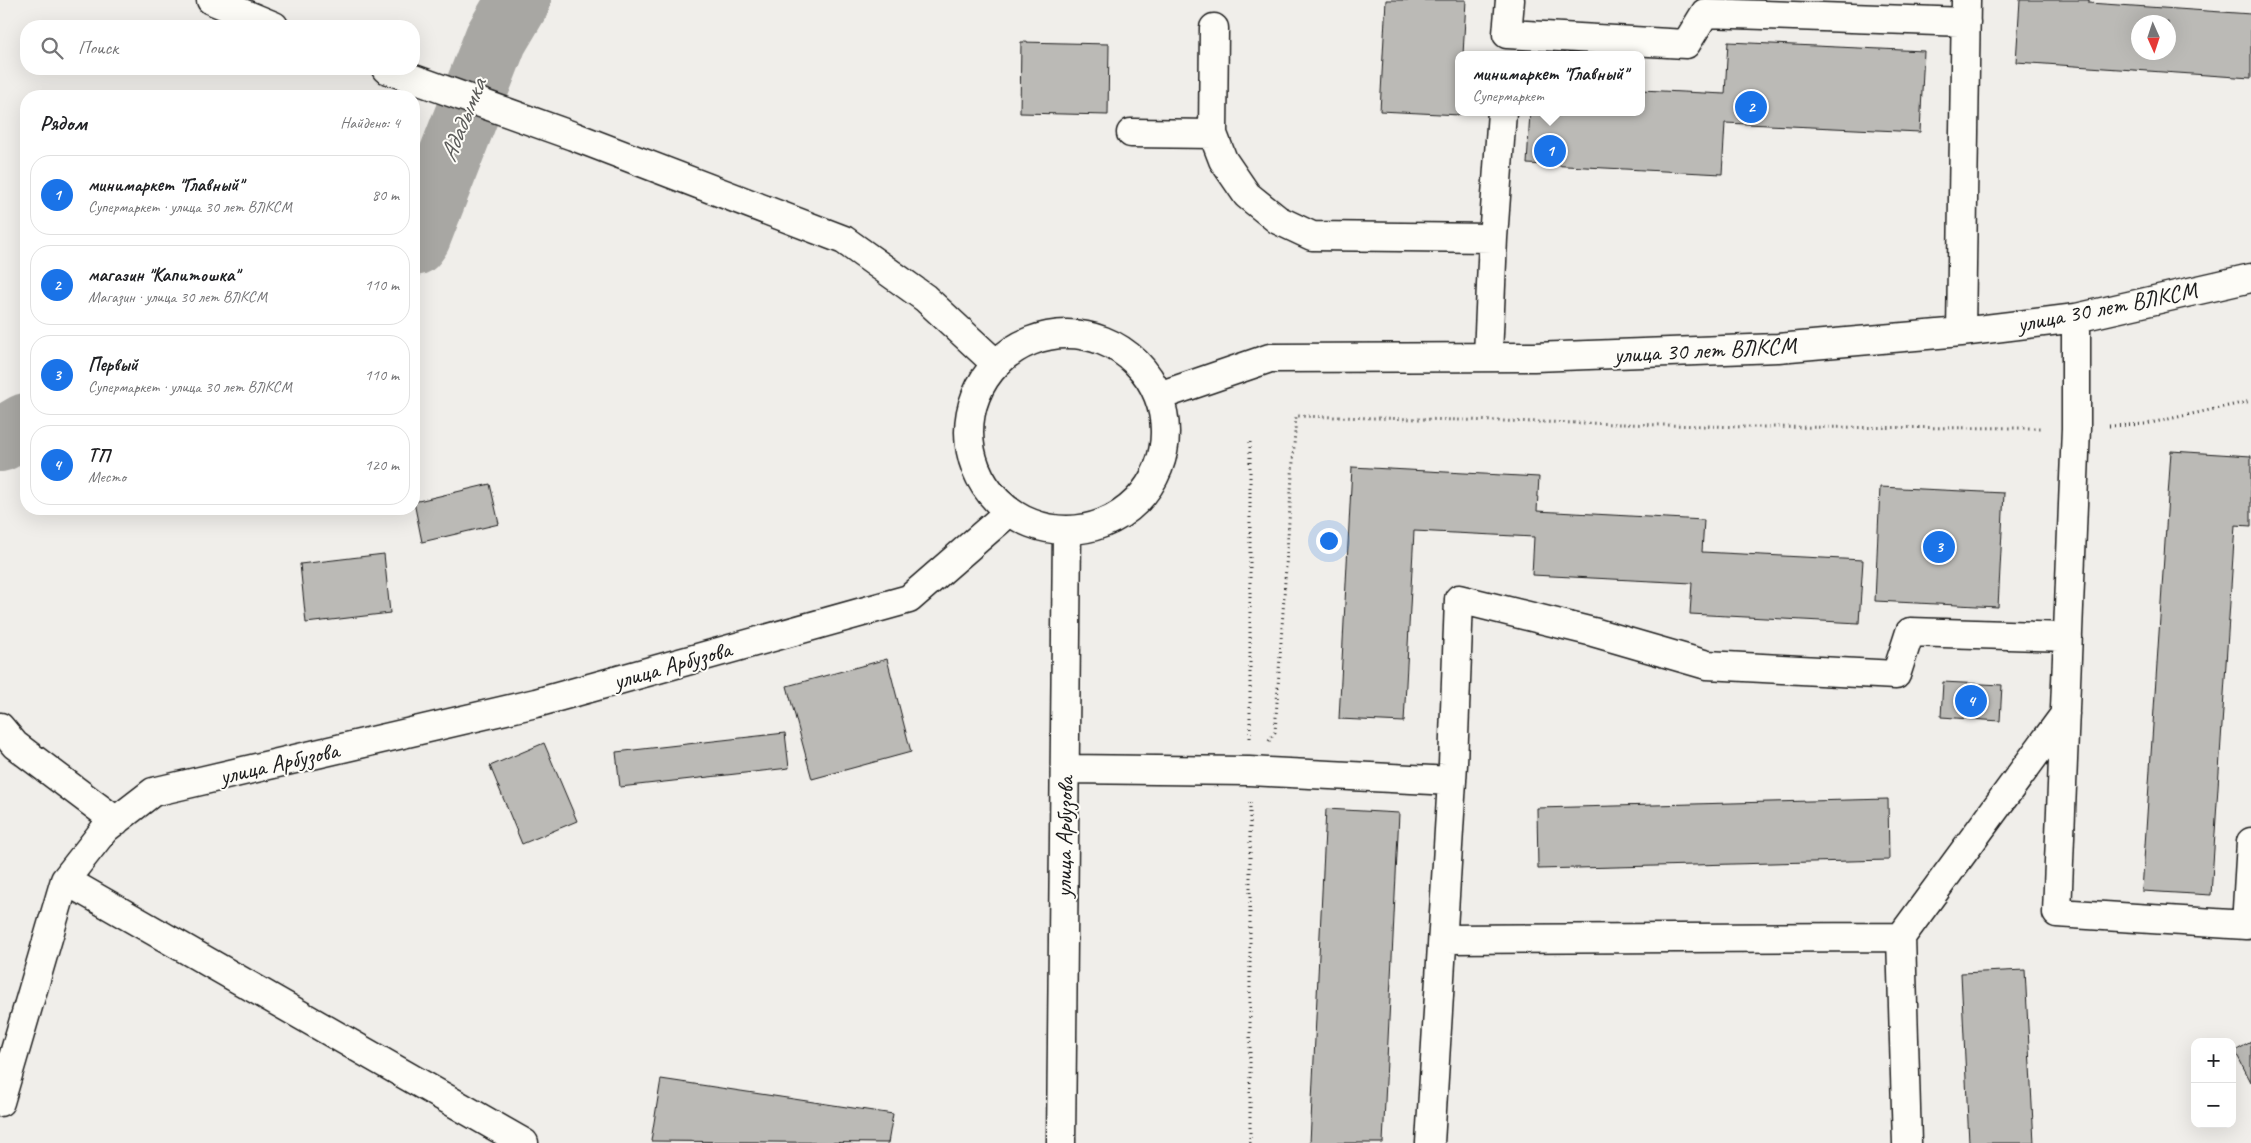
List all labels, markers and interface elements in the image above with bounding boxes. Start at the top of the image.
north arrow [2131,15,2176,60]
search box [20,20,420,75]
icon: search [38,34,66,62]
text: Поиск [78,36,118,60]
popup [1455,51,1645,116]
text: минимаркет "Главный" [1473,62,1627,86]
water label: Ададымка [432,72,495,166]
text: Супермаркет [1473,86,1544,106]
pin: 2 [1735,88,1767,126]
text: Рядом [40,110,87,136]
text: Найдено: 4 [340,113,400,133]
pin: 1 [1534,132,1566,170]
text: минимаркет "Главный" [88,173,243,197]
text: 1 [53,185,61,205]
text: 80 m [372,185,399,205]
text: Супермаркет · улица 30 лет ВЛКСМ [88,197,292,217]
text: магазин "Капитошка" [88,263,239,287]
text: 2 [53,275,61,295]
text: 110 m [365,275,399,295]
street label: улица 30 лет ВЛКСМ [2013,275,2201,340]
text: Магазин · улица 30 лет ВЛКСМ [88,287,267,307]
street label: улица 30 лет ВЛКСМ [1611,330,1799,370]
text: Первый [88,353,138,377]
text: 3 [53,365,61,385]
text: 110 m [365,365,399,385]
text: Супермаркет · улица 30 лет ВЛКСМ [88,377,292,397]
text: ТП [88,443,109,467]
text: 4 [53,455,61,475]
text: 120 m [365,455,399,475]
text: Место [88,467,126,487]
your location [1316,528,1342,554]
pin: 3 [1923,528,1955,566]
street label: улица Арбузова [608,633,736,697]
pin: 4 [1955,682,1987,720]
street label: улица Арбузова [215,734,344,792]
street label: улица Арбузова [1048,774,1080,900]
map controls [2191,1038,2236,1128]
button: + [2191,1038,2236,1083]
button: − [2191,1083,2236,1128]

